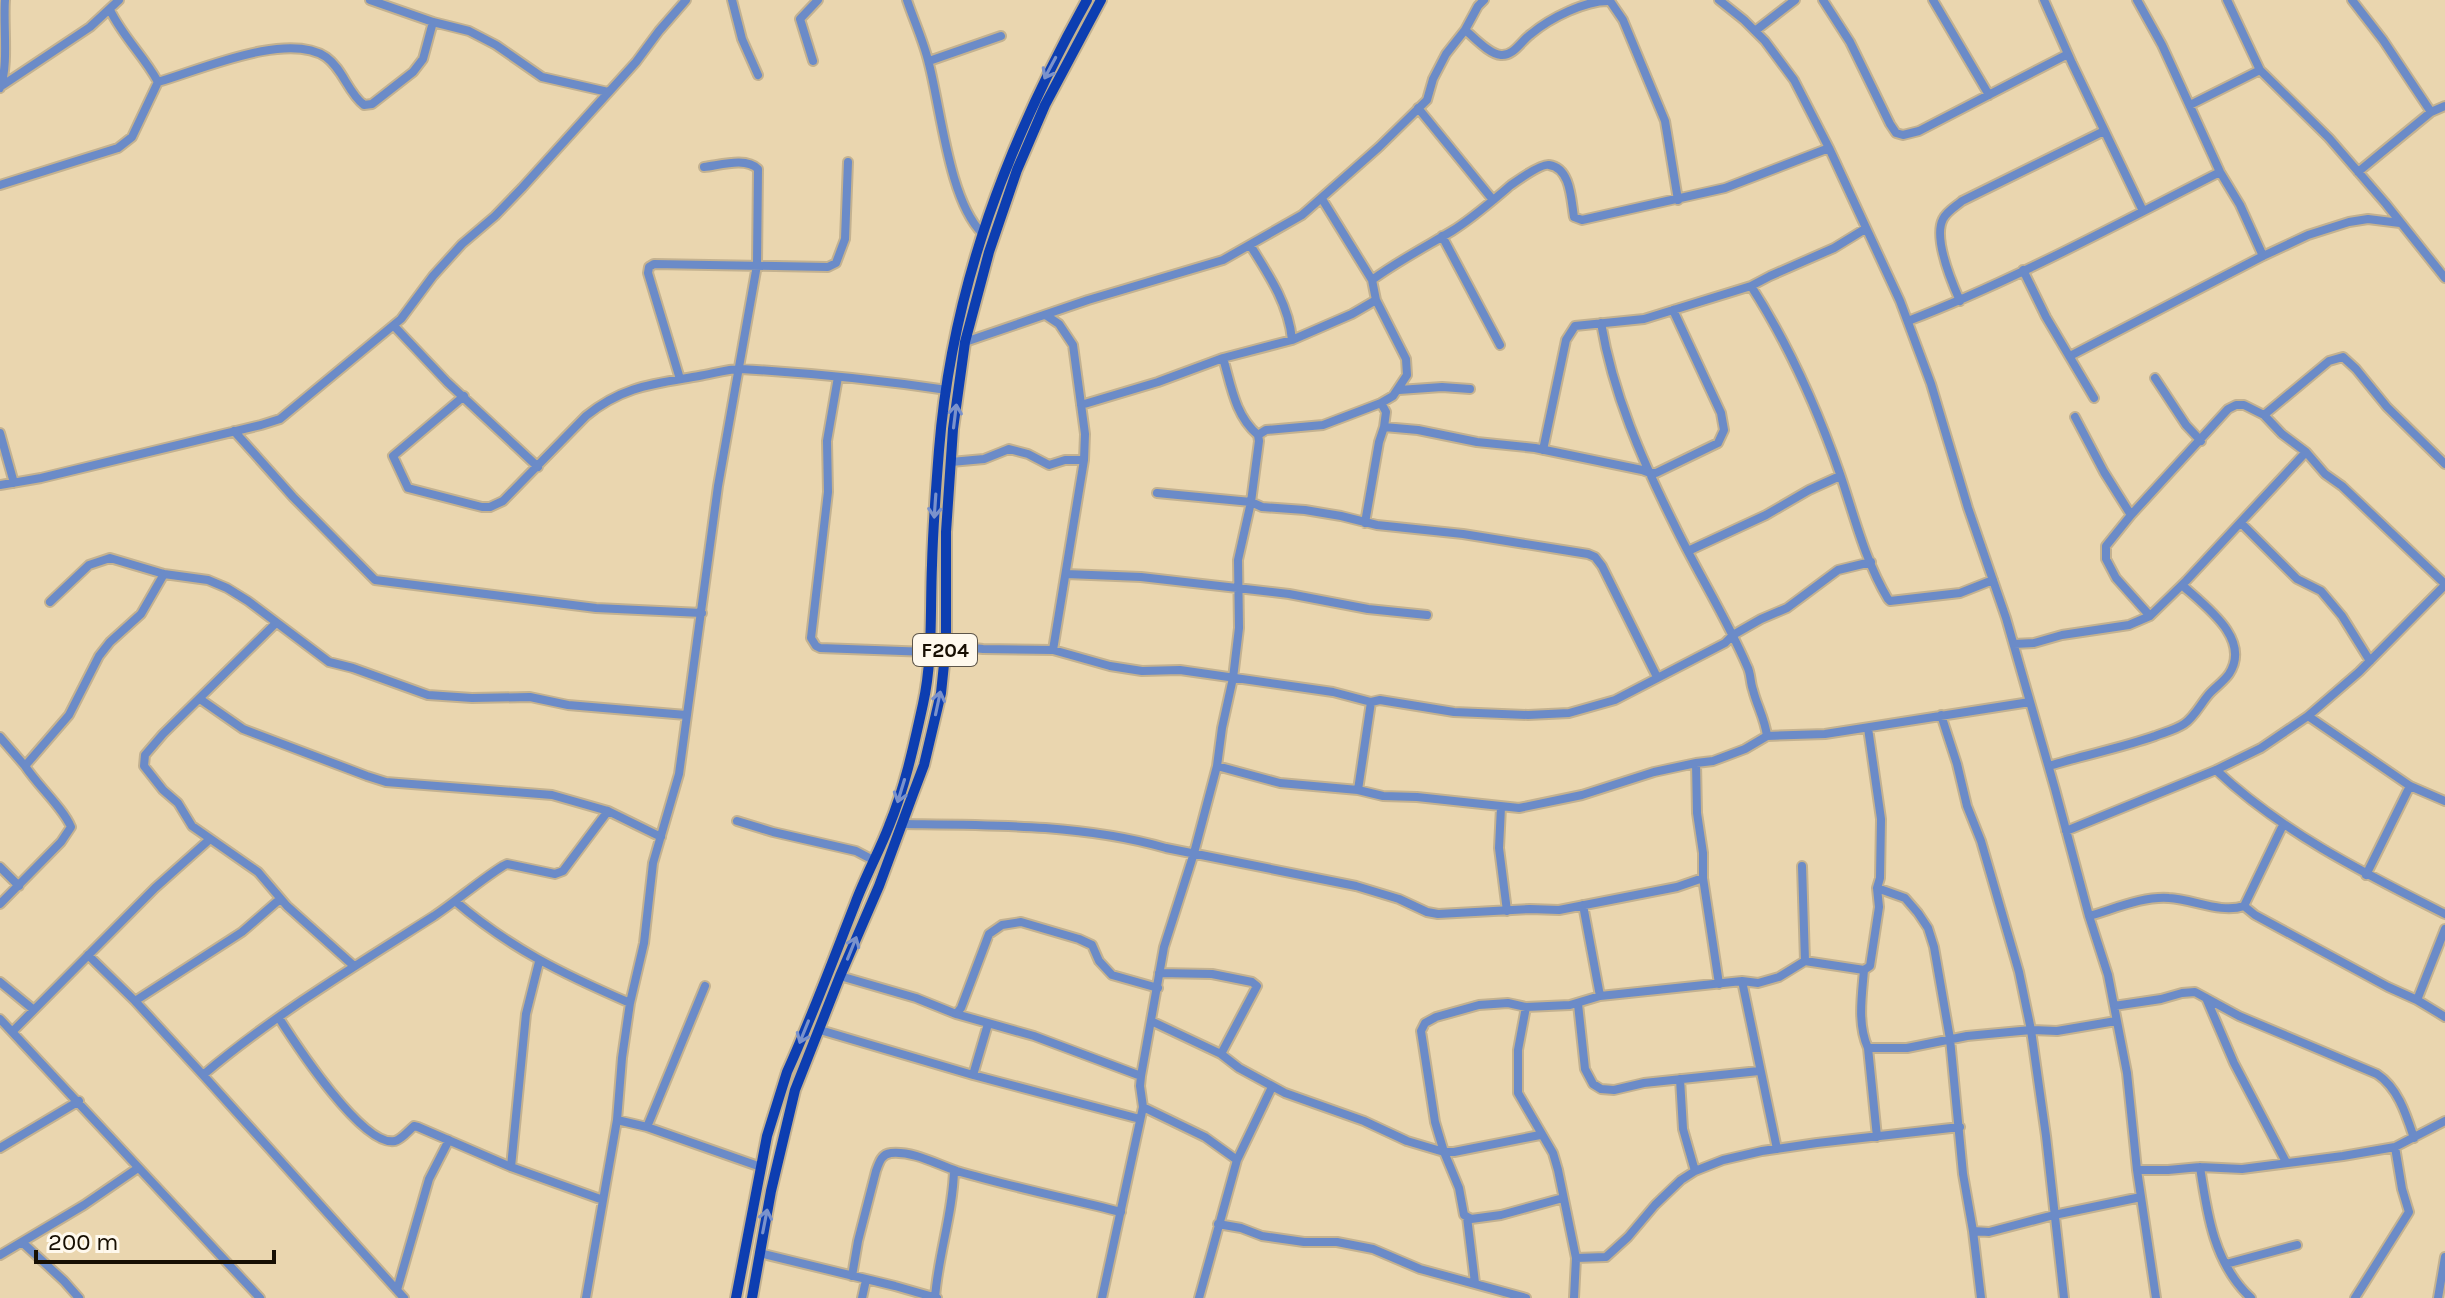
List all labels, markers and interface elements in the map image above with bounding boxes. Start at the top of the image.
one-way arrow [1042,56,1057,80]
one-way arrow [948,404,963,429]
one-way arrow [927,492,942,519]
road number: F204 [913,634,977,666]
one-way arrow [931,691,946,716]
one-way arrow [893,777,908,803]
one-way arrow [846,936,861,961]
one-way arrow [796,1019,810,1044]
one-way arrow [759,1209,774,1234]
scale bar [36,1214,274,1264]
text: 200 m [48,1228,119,1256]

